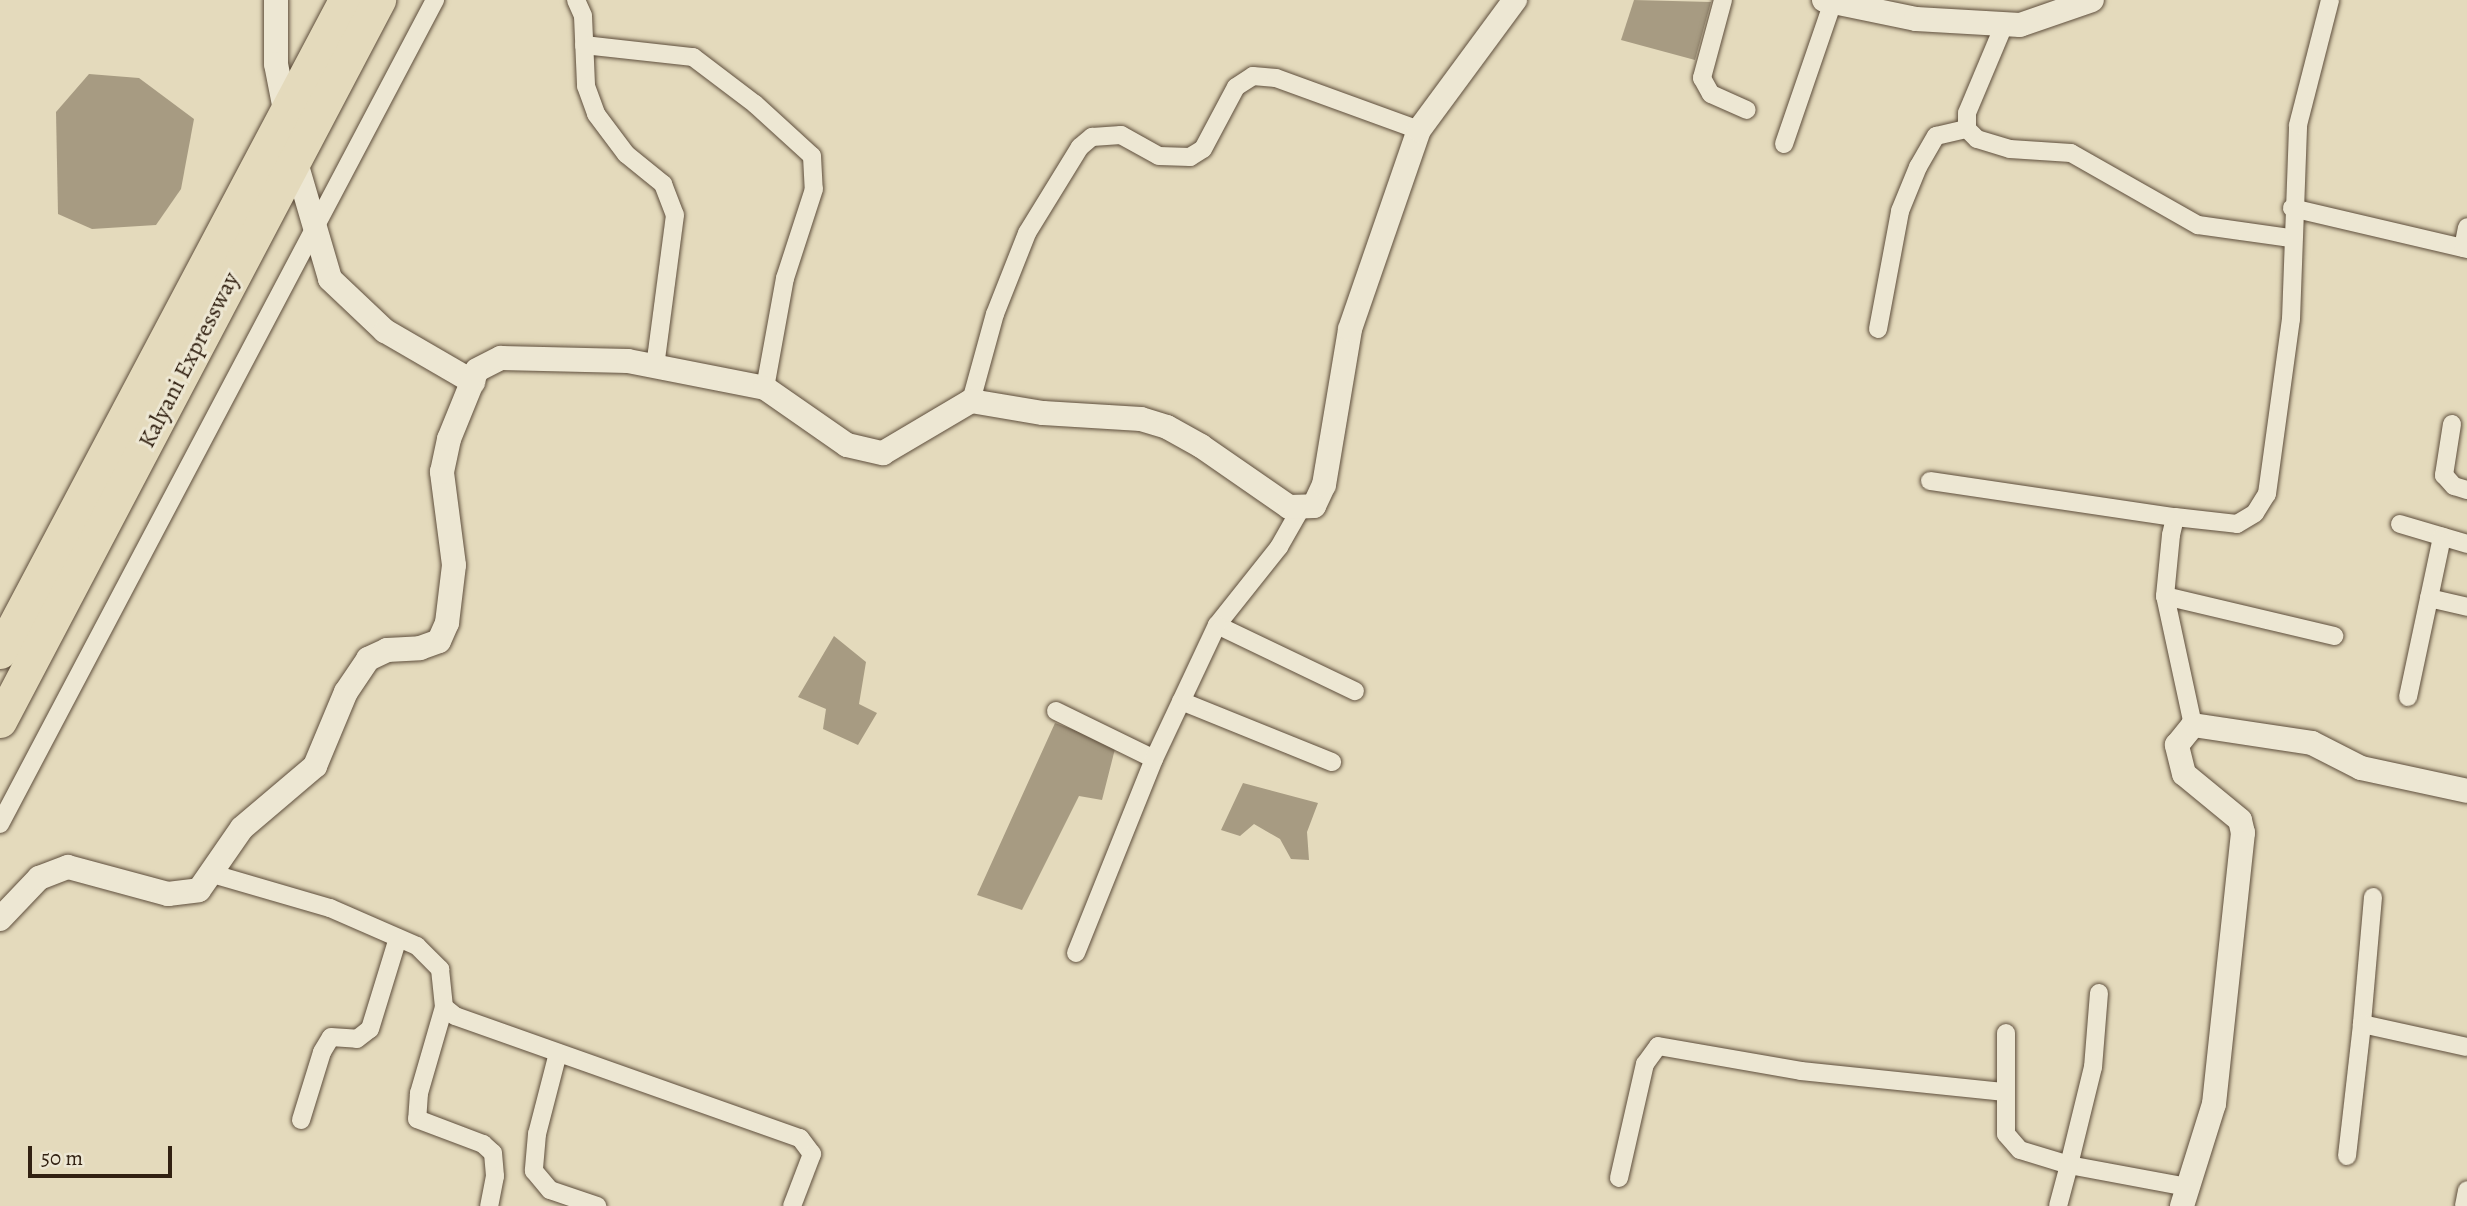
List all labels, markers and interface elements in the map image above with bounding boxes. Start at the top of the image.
street label: Kalyani Expressway [132,267,246,453]
scale bar [32,1132,175,1176]
text: 50 m [41,1144,83,1172]

